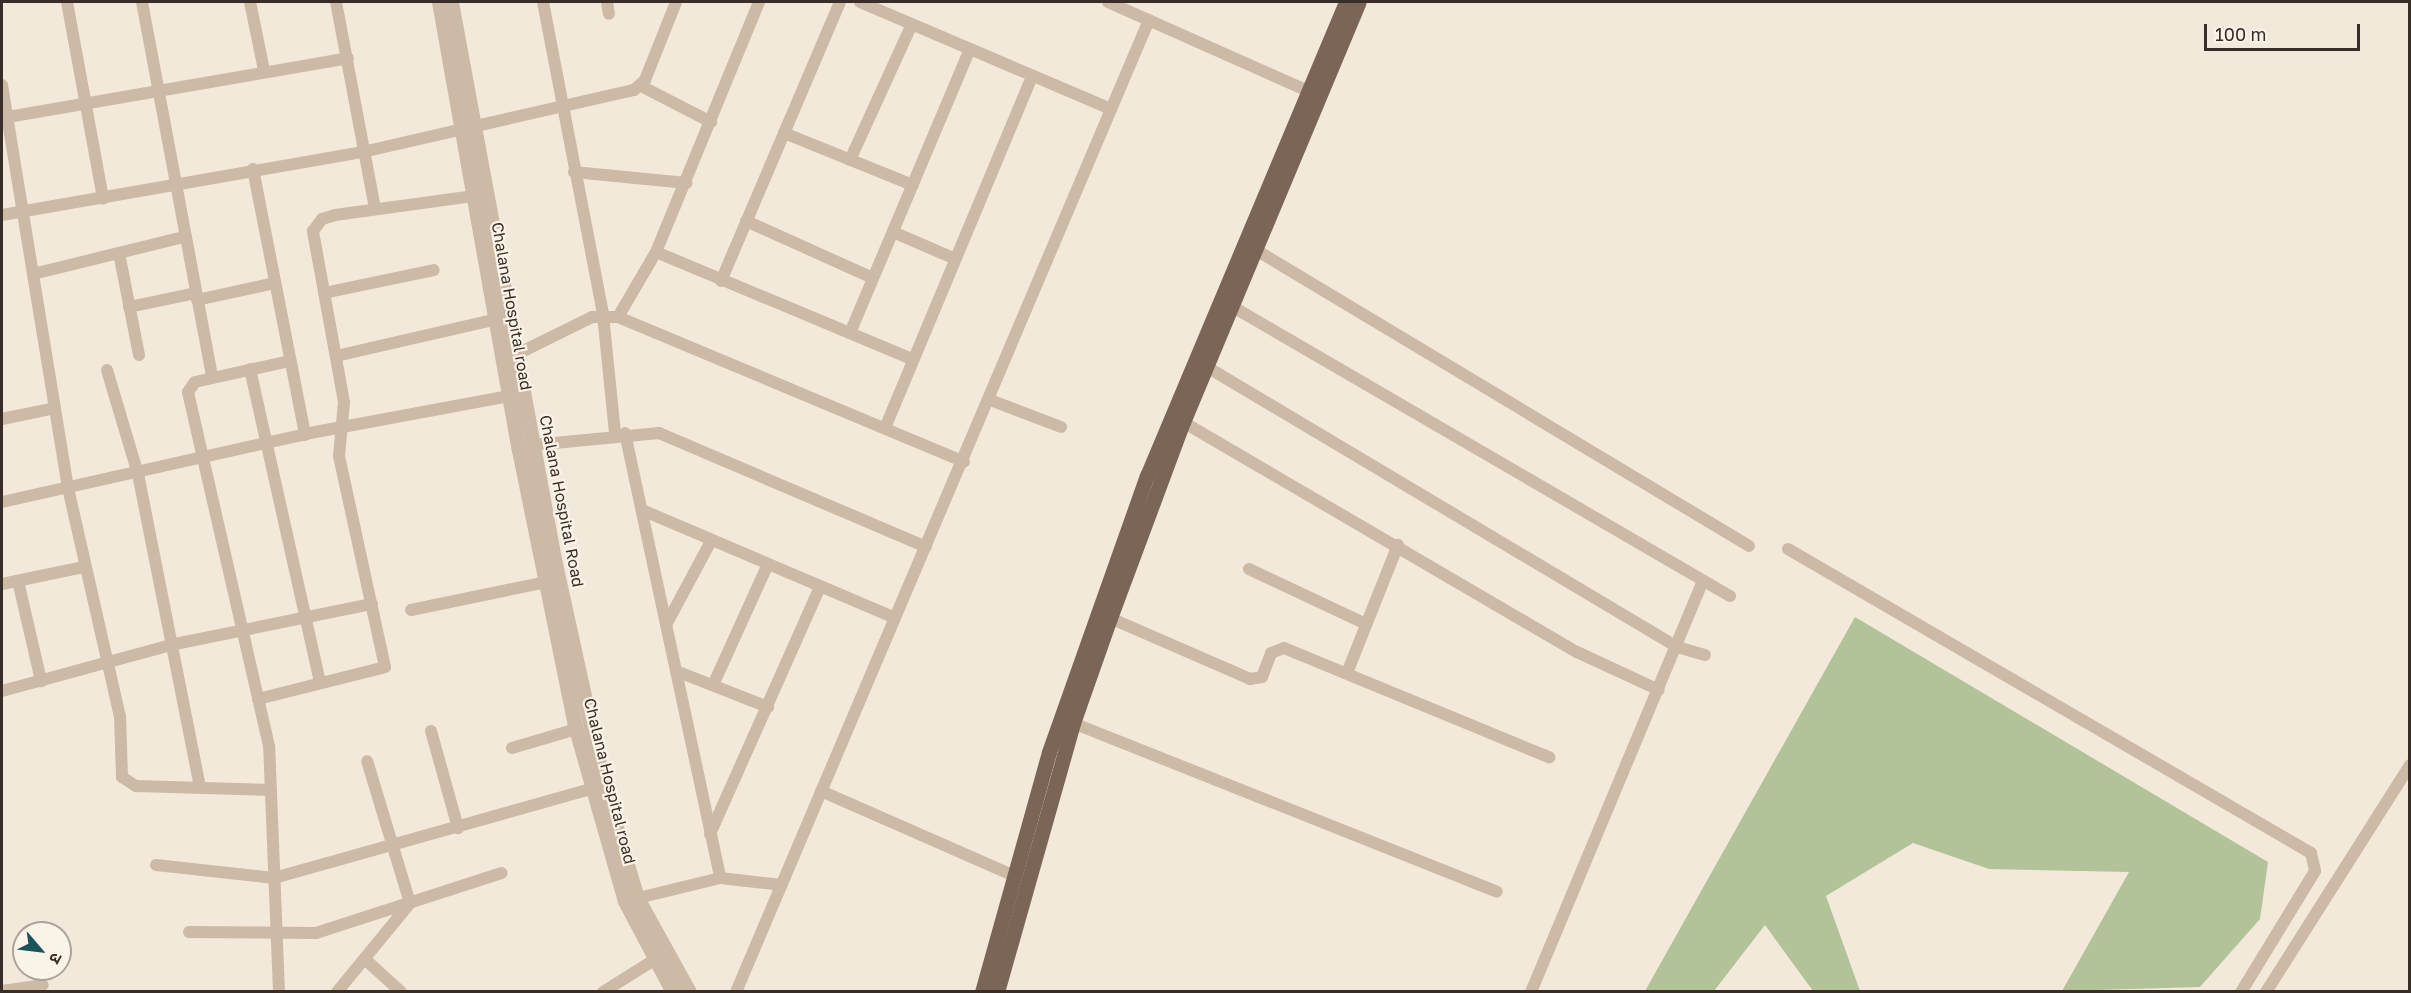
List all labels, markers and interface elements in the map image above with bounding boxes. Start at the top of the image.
scale bar [2207,12,2363,50]
text: 100 m [2215,23,2266,45]
street label: Chalana Hospital road [488,220,536,392]
street label: Chalana Hospital Road [536,413,588,589]
street label: Chalana Hospital road [580,696,640,866]
north arrow [12,921,72,981]
text: उ [45,950,67,967]

